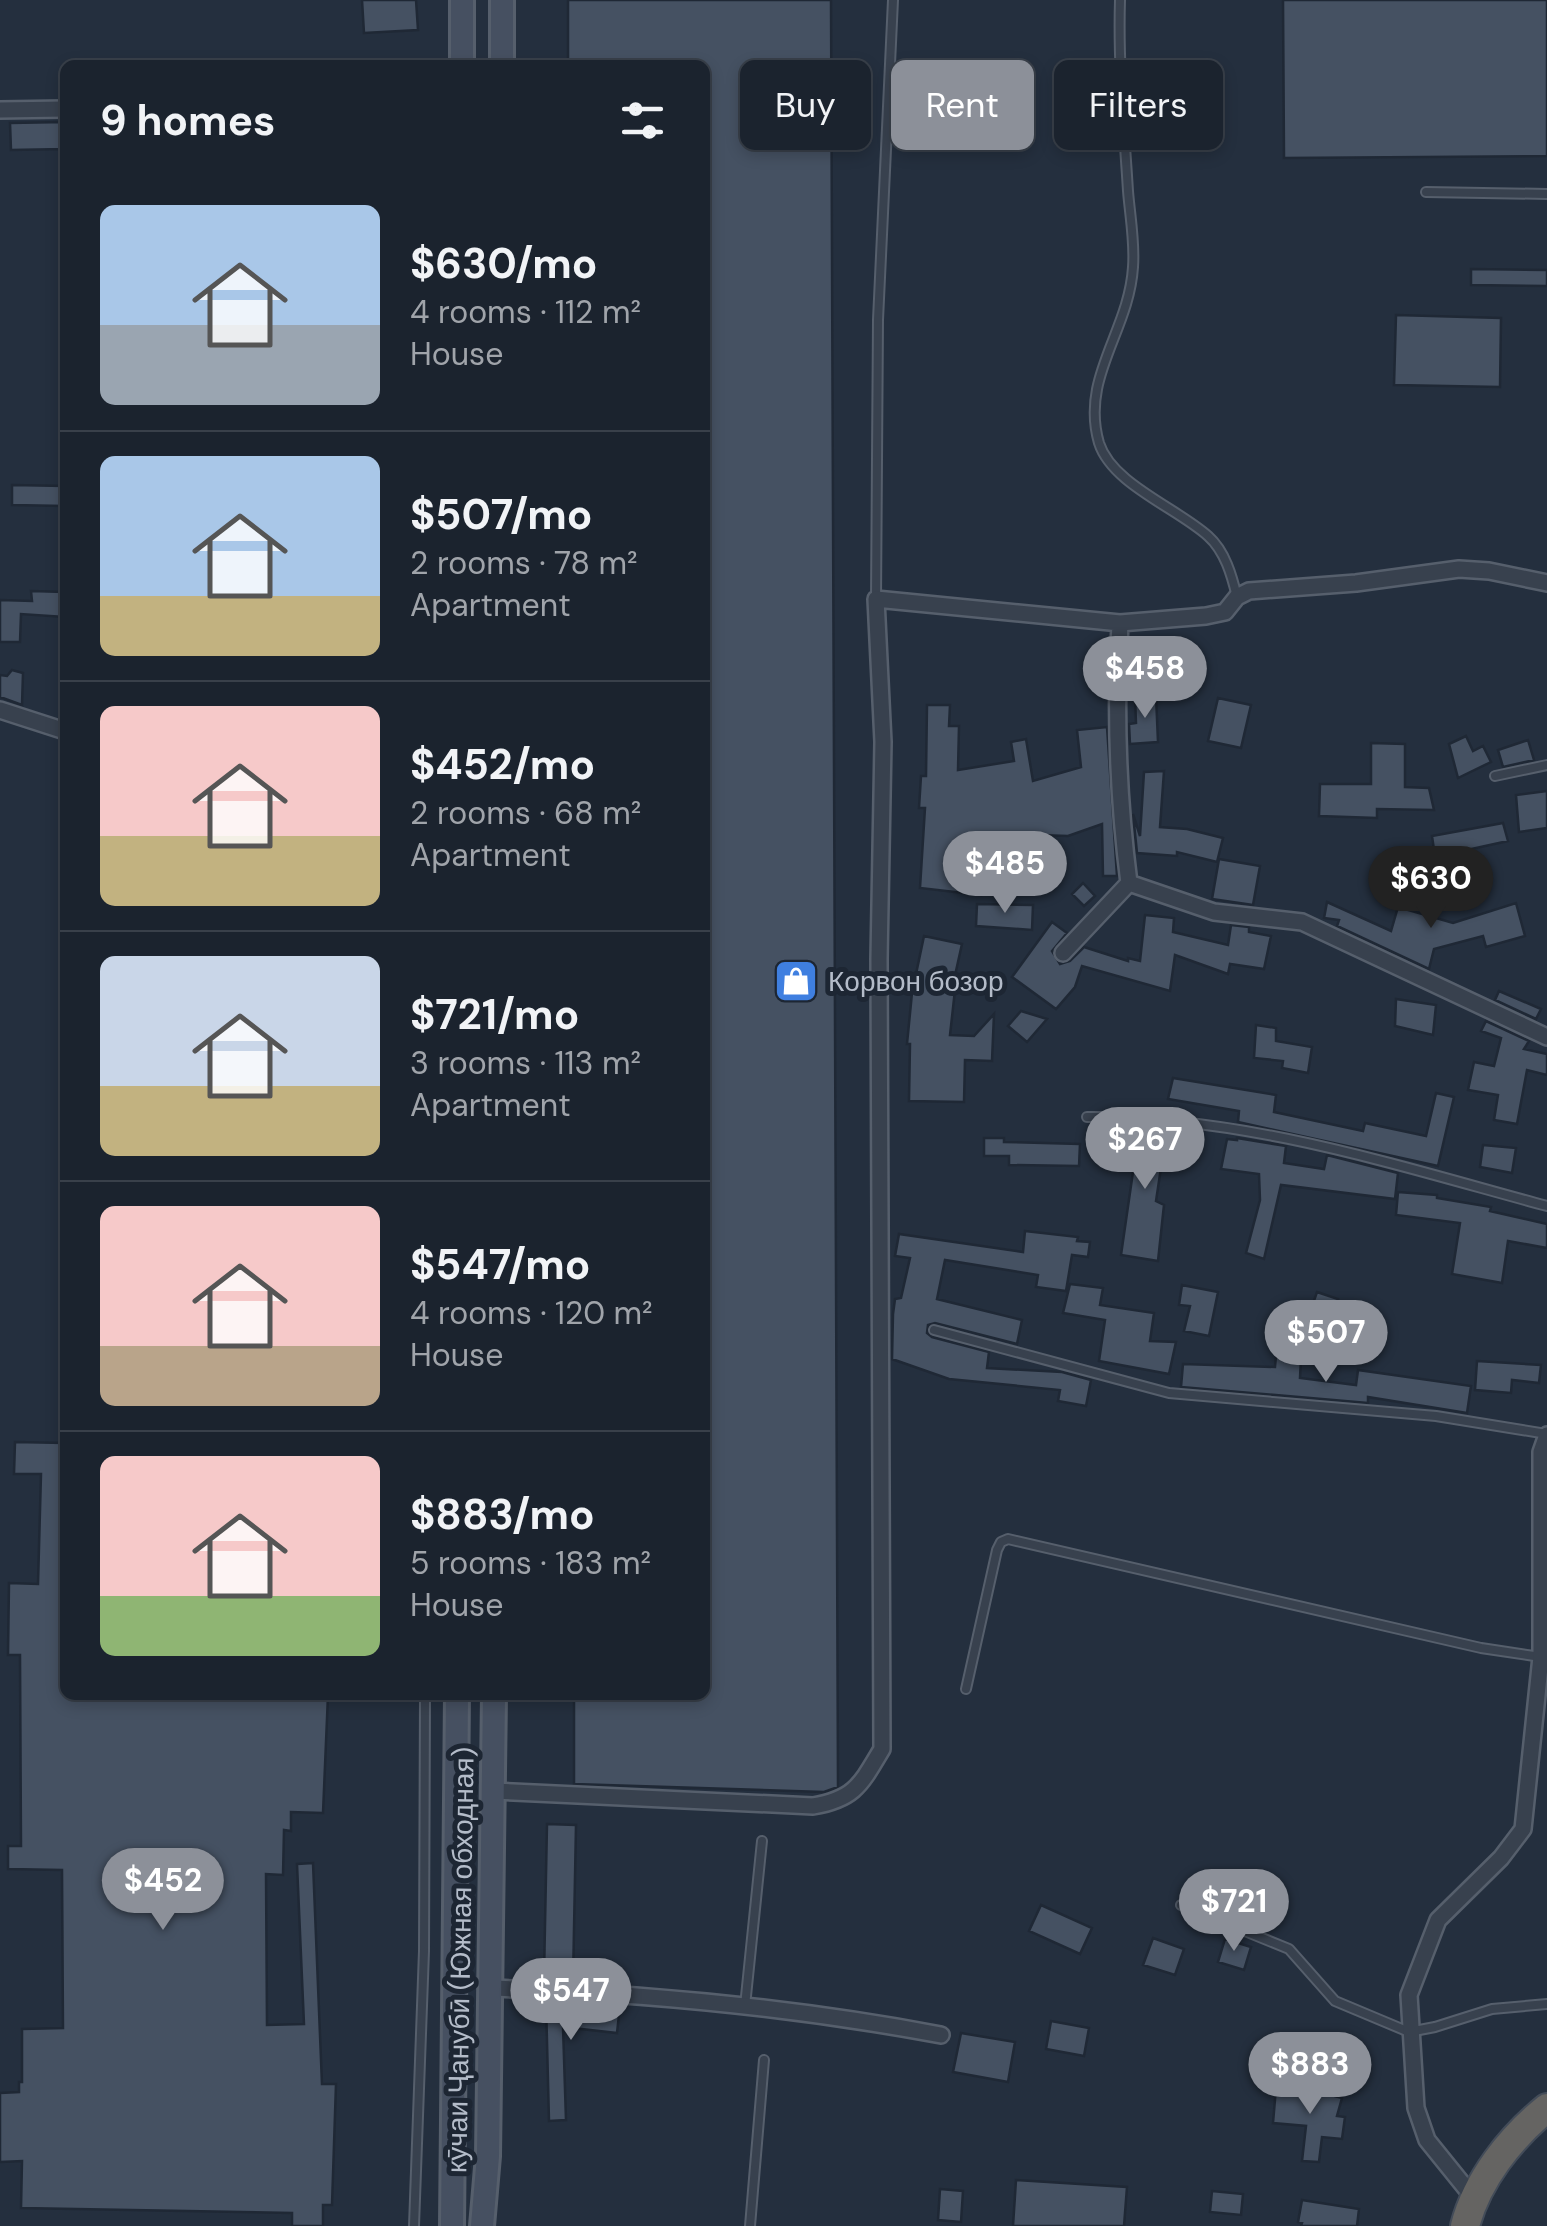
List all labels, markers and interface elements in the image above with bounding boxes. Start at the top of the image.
chip: Buy [740,60,871,150]
chip: Rent [891,60,1034,150]
chip: Filters [1054,60,1223,150]
text: 9 homes [100,93,275,148]
icon: filters [615,93,670,148]
text: $630/mo [410,236,597,291]
icon: home [180,245,300,365]
text: 4 rooms · 112 m² [410,291,641,333]
text: House [410,333,503,375]
text: $507/mo [410,487,592,542]
icon: home [180,496,300,616]
text: 2 rooms · 78 m² [410,542,638,584]
text: Apartment [410,584,571,626]
pin: $458 [1086,636,1204,721]
text: $458 [1105,647,1185,689]
text: $452/mo [410,737,595,792]
icon: home [180,746,300,866]
text: 2 rooms · 68 m² [410,792,641,834]
pin: $485 [946,831,1064,916]
text: Apartment [410,834,571,876]
text: $485 [965,842,1045,884]
pin: $630 [1372,846,1490,931]
text: $630 [1390,857,1472,899]
shop icon: Корвон бозор [773,958,819,1004]
place label: Корвон бозор [828,963,1003,1000]
text: $721/mo [410,987,579,1042]
icon: home [180,996,300,1116]
text: 3 rooms · 113 m² [410,1042,641,1084]
text: Apartment [410,1084,571,1126]
pin: $267 [1086,1107,1204,1192]
text: $267 [1108,1118,1182,1160]
text: $547/mo [410,1237,590,1292]
icon: home [180,1246,300,1366]
text: 4 rooms · 120 m² [410,1292,653,1334]
pin: $507 [1267,1300,1385,1385]
text: $507 [1287,1311,1365,1353]
text: House [410,1334,503,1376]
text: $883/mo [410,1487,595,1542]
icon: home [180,1496,300,1616]
text: 5 rooms · 183 m² [410,1542,651,1584]
text: House [410,1584,503,1626]
street label: кӯчаи Ҷанубӣ (Южная обходная) [438,1747,483,2173]
pin: $452 [104,1848,222,1933]
text: $452 [124,1859,202,1901]
pin: $721 [1175,1869,1293,1954]
text: $721 [1201,1880,1267,1922]
pin: $547 [512,1958,630,2043]
text: $547 [532,1969,610,2011]
pin: $883 [1251,2032,1369,2117]
text: $883 [1270,2043,1350,2085]

